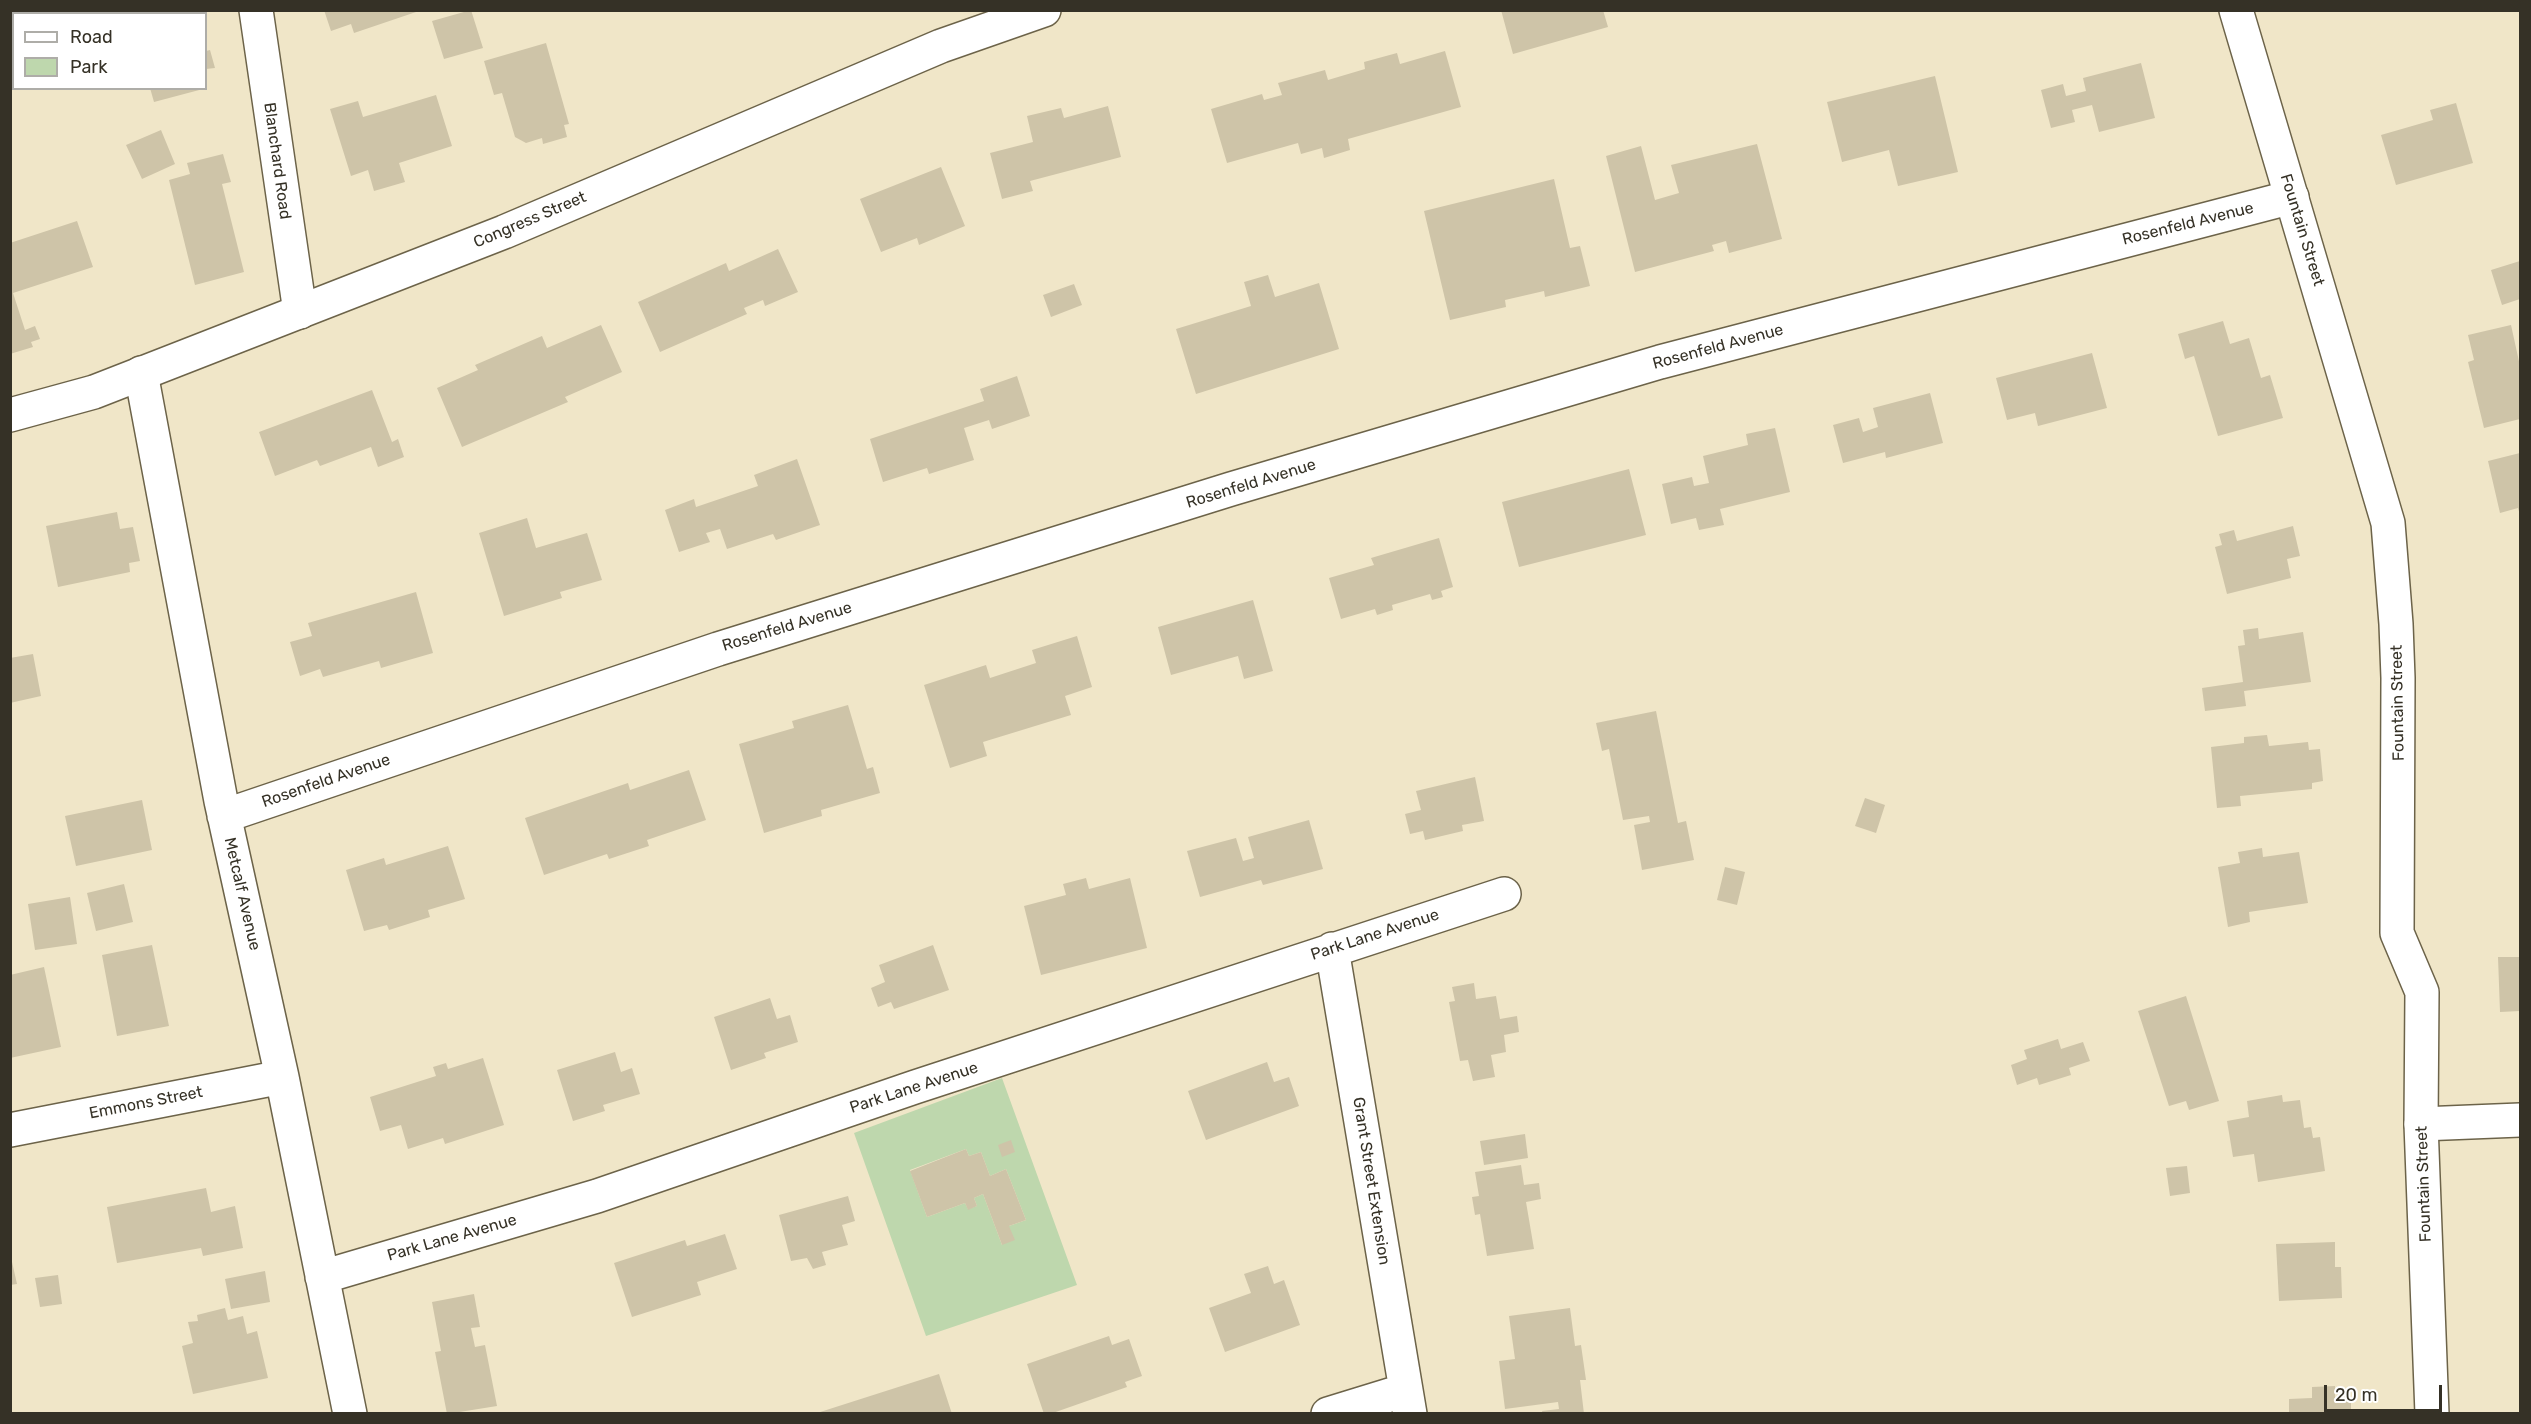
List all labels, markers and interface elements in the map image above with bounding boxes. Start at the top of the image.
legend [12,12,207,90]
text: Road [70,26,113,48]
text: Park [70,56,107,78]
street label: Blanchard Road [259,101,295,221]
street label: Fountain Street [2276,172,2328,288]
street label: Congress Street [471,188,589,252]
street label: Rosenfeld Avenue [2120,198,2256,250]
street label: Rosenfeld Avenue [1651,320,1785,374]
street label: Rosenfeld Avenue [1184,455,1318,513]
street label: Rosenfeld Avenue [720,598,854,656]
street label: Fountain Street [2387,645,2409,761]
street label: Rosenfeld Avenue [259,750,393,812]
street label: Metcalf Avenue [220,836,264,952]
street label: Park Lane Avenue [1308,905,1442,965]
street label: Park Lane Avenue [847,1058,981,1118]
street label: Emmons Street [88,1083,204,1123]
street label: Grant Street Extension [1348,1096,1394,1266]
street label: Fountain Street [2412,1126,2436,1242]
street label: Park Lane Avenue [385,1210,519,1266]
scale bar [2327,1373,2446,1411]
text: 20 m [2335,1384,2377,1406]

